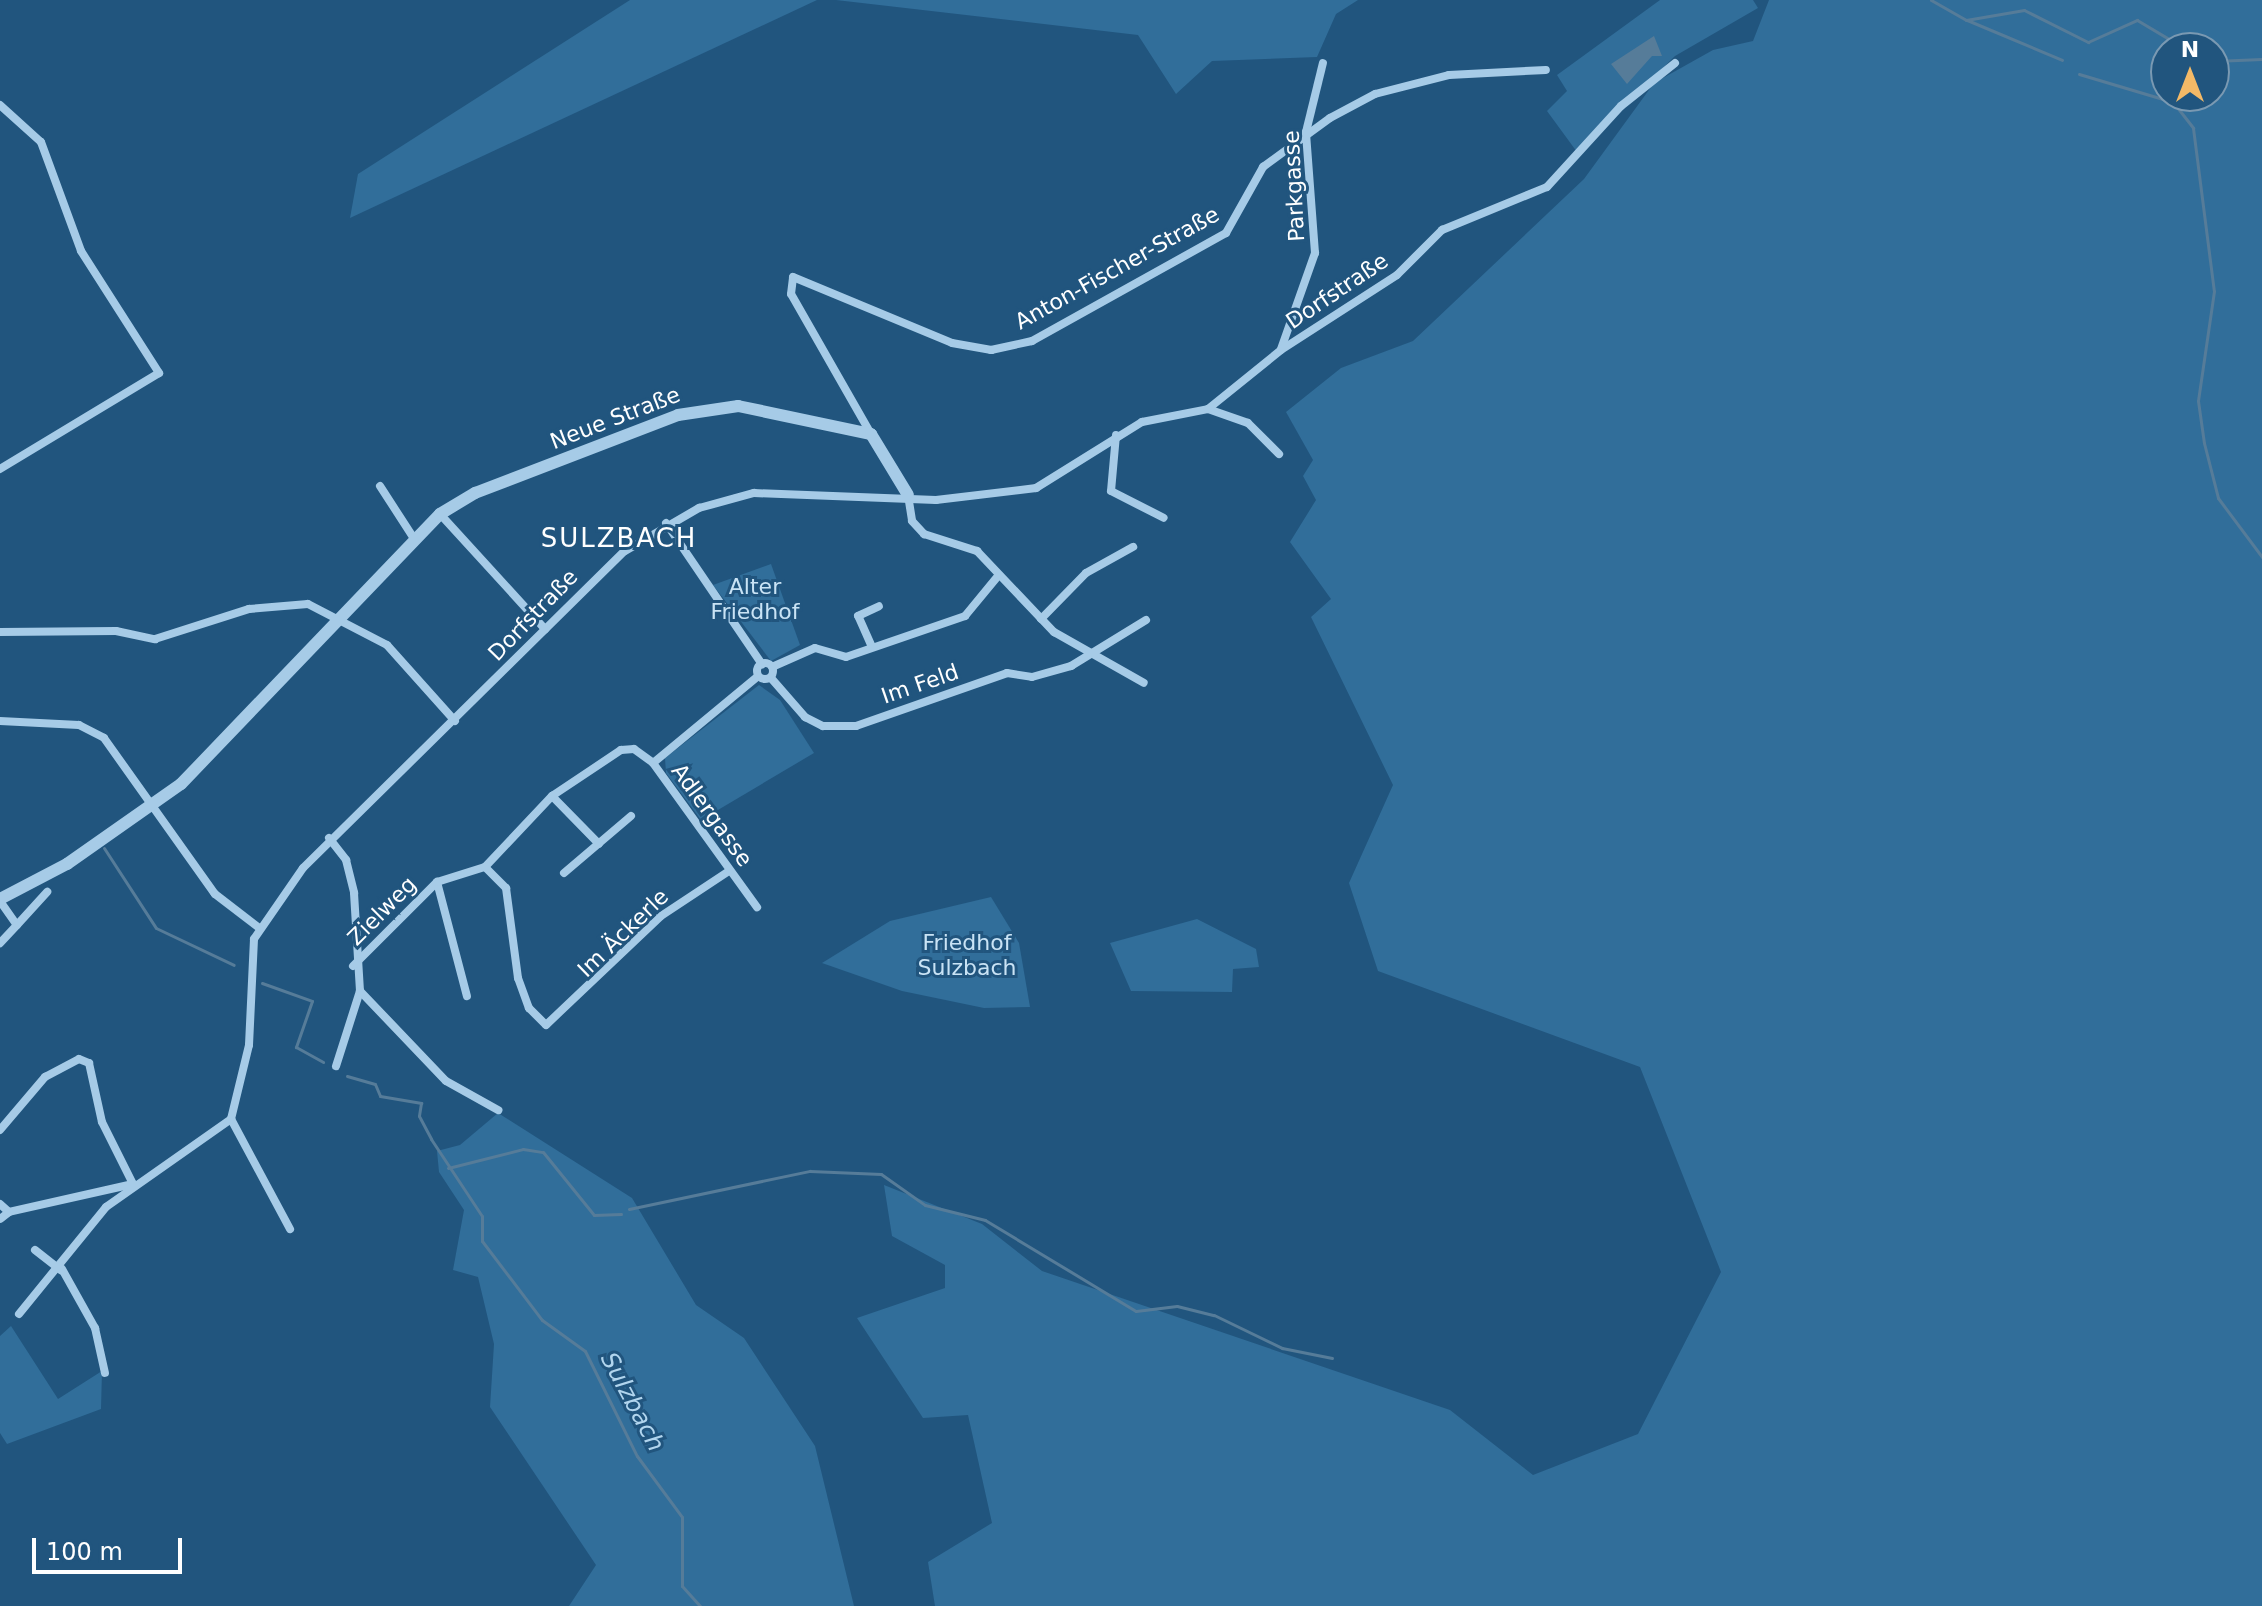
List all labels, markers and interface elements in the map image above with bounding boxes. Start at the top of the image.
north arrow [2150,32,2230,112]
text: N [2181,37,2199,62]
street label: Parkgasse [1278,130,1310,242]
street label: Anton-Fischer-Straße [1010,201,1224,335]
street label: Dorfstraße [1281,247,1393,335]
street label: Neue Straße [546,381,684,455]
district label: SULZBACH [541,523,697,555]
street label: Dorfstraße [483,564,583,666]
park label: Alter Friedhof [711,573,799,624]
street label: Im Feld [878,659,962,709]
street label: Adlergasse [666,758,758,872]
street label: Zielweg [342,871,422,951]
street label: Im Äckerle [572,883,674,983]
park label: Friedhof Sulzbach [917,929,1017,980]
water label: Sulzbach [594,1348,670,1456]
scale bar [36,1522,186,1572]
text: 100 m [46,1538,123,1566]

